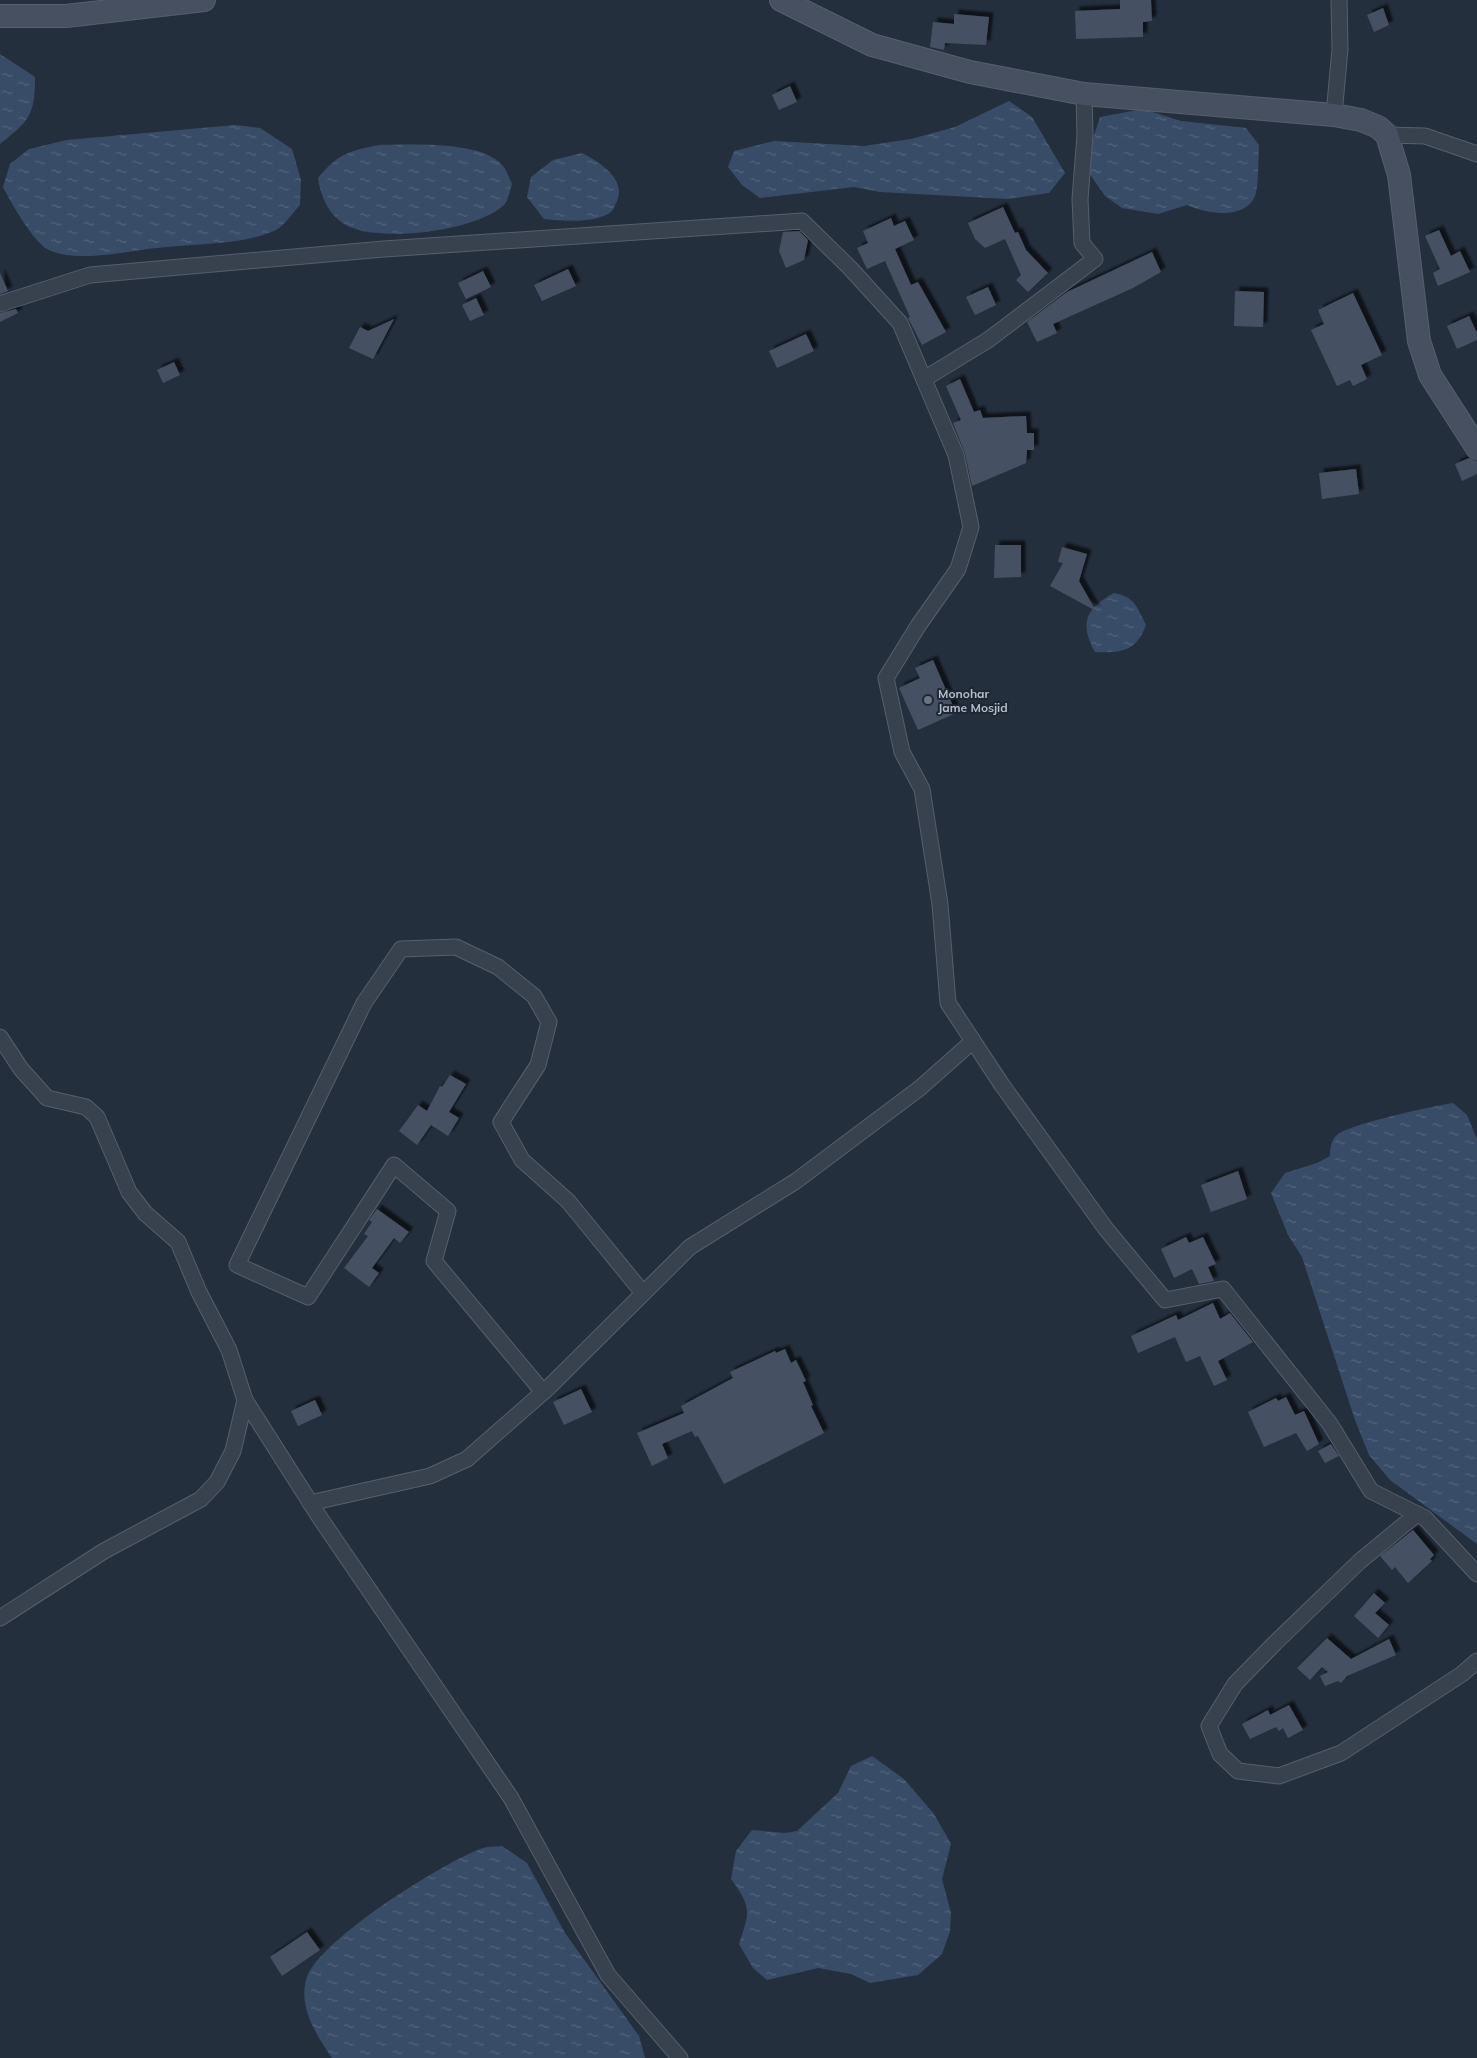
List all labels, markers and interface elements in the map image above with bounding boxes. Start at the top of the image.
place label: Monohar Jame Mosjid [938,686,1008,715]
marker: Monohar Jame Mosjid [922,694,934,706]

